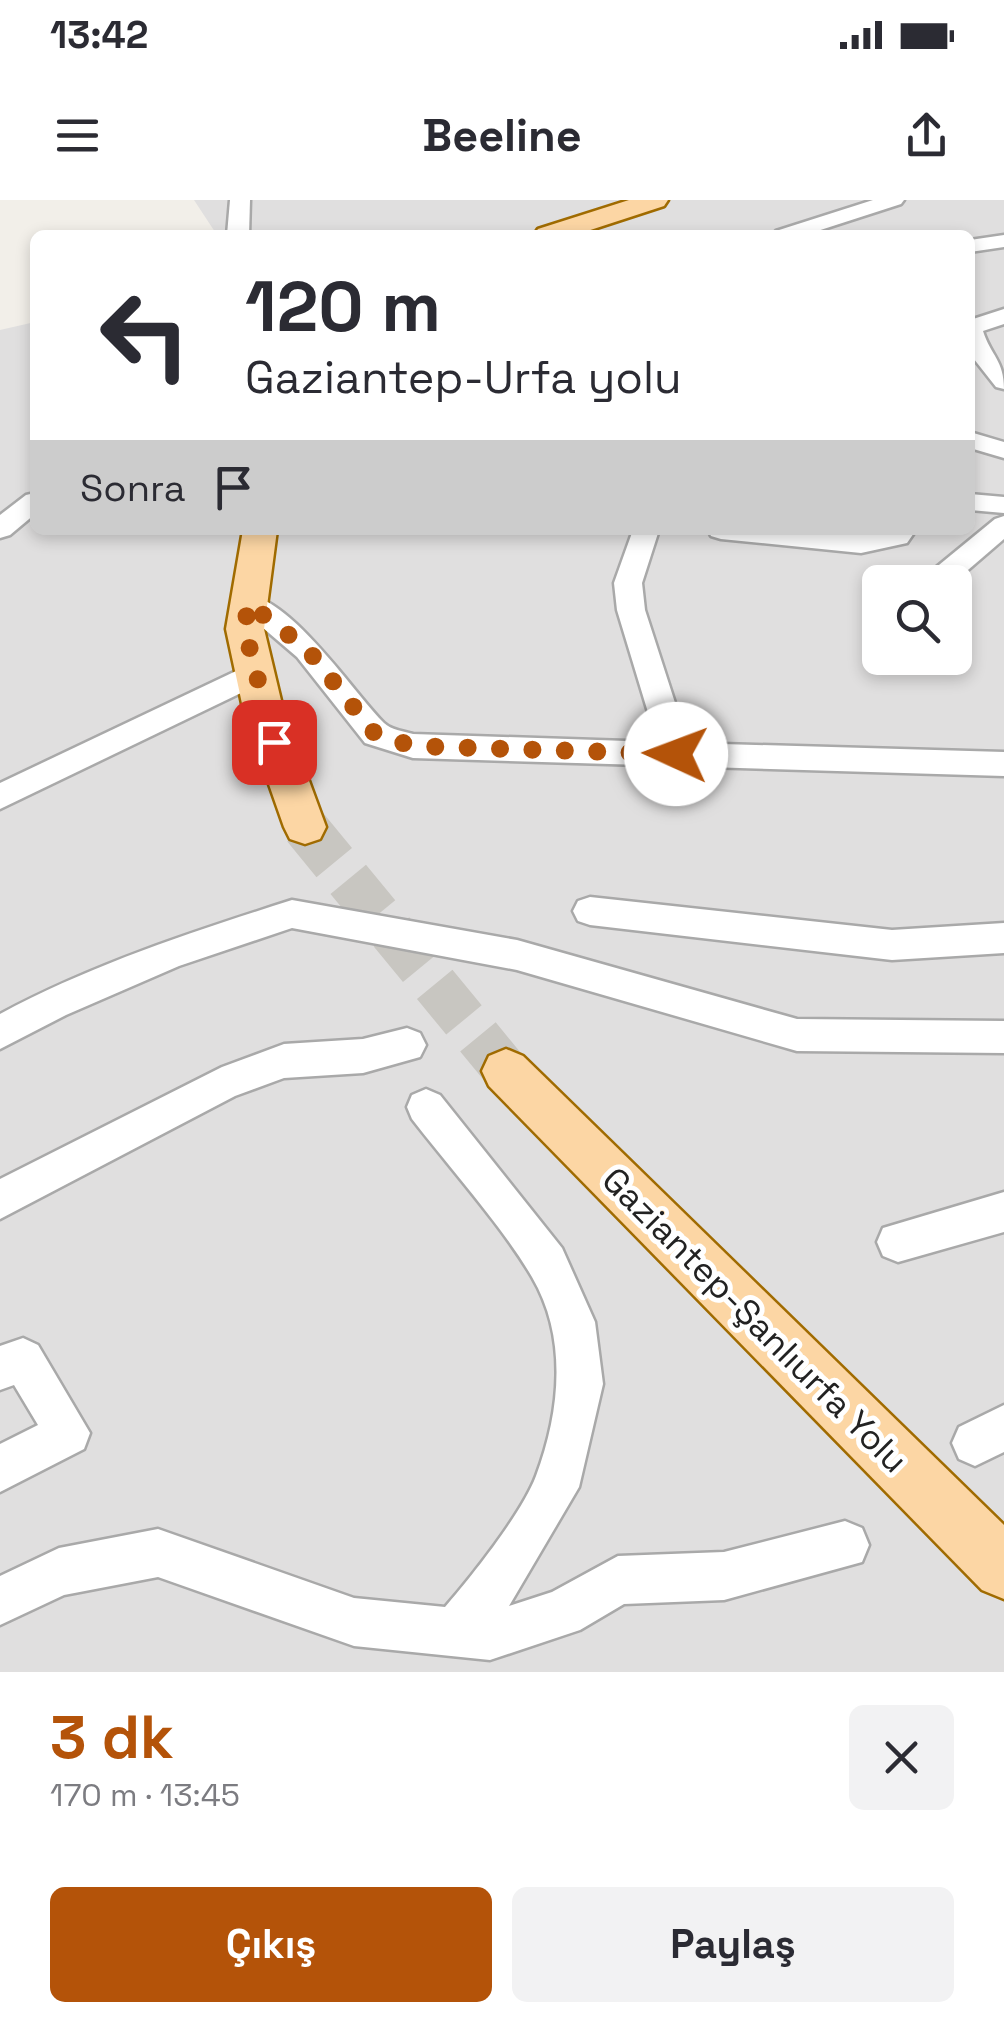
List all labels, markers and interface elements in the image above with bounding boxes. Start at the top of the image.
text: 13:42 [50,11,148,59]
text: Beeline [422,107,582,164]
icon: menu [50,108,105,163]
icon: share [899,108,954,163]
text: 120 m [245,262,441,351]
icon: left [80,270,210,400]
text: Gaziantep-Urfa yolu [245,349,682,406]
icon: arrive [206,460,261,515]
text: Sonra [80,464,186,512]
map controls [862,565,972,675]
button: search [862,565,972,675]
pin [232,700,317,785]
position arrow [624,702,728,806]
icon: arrive [247,715,302,770]
street label: Gaziantep-Şanlıurfa Yolu [593,1158,917,1482]
text: 3 dk [50,1699,174,1776]
button: close [849,1705,954,1810]
text: 170 m · 13:45 [50,1775,240,1815]
button: Çıkış [50,1887,492,2002]
button: Paylaş [512,1887,954,2002]

